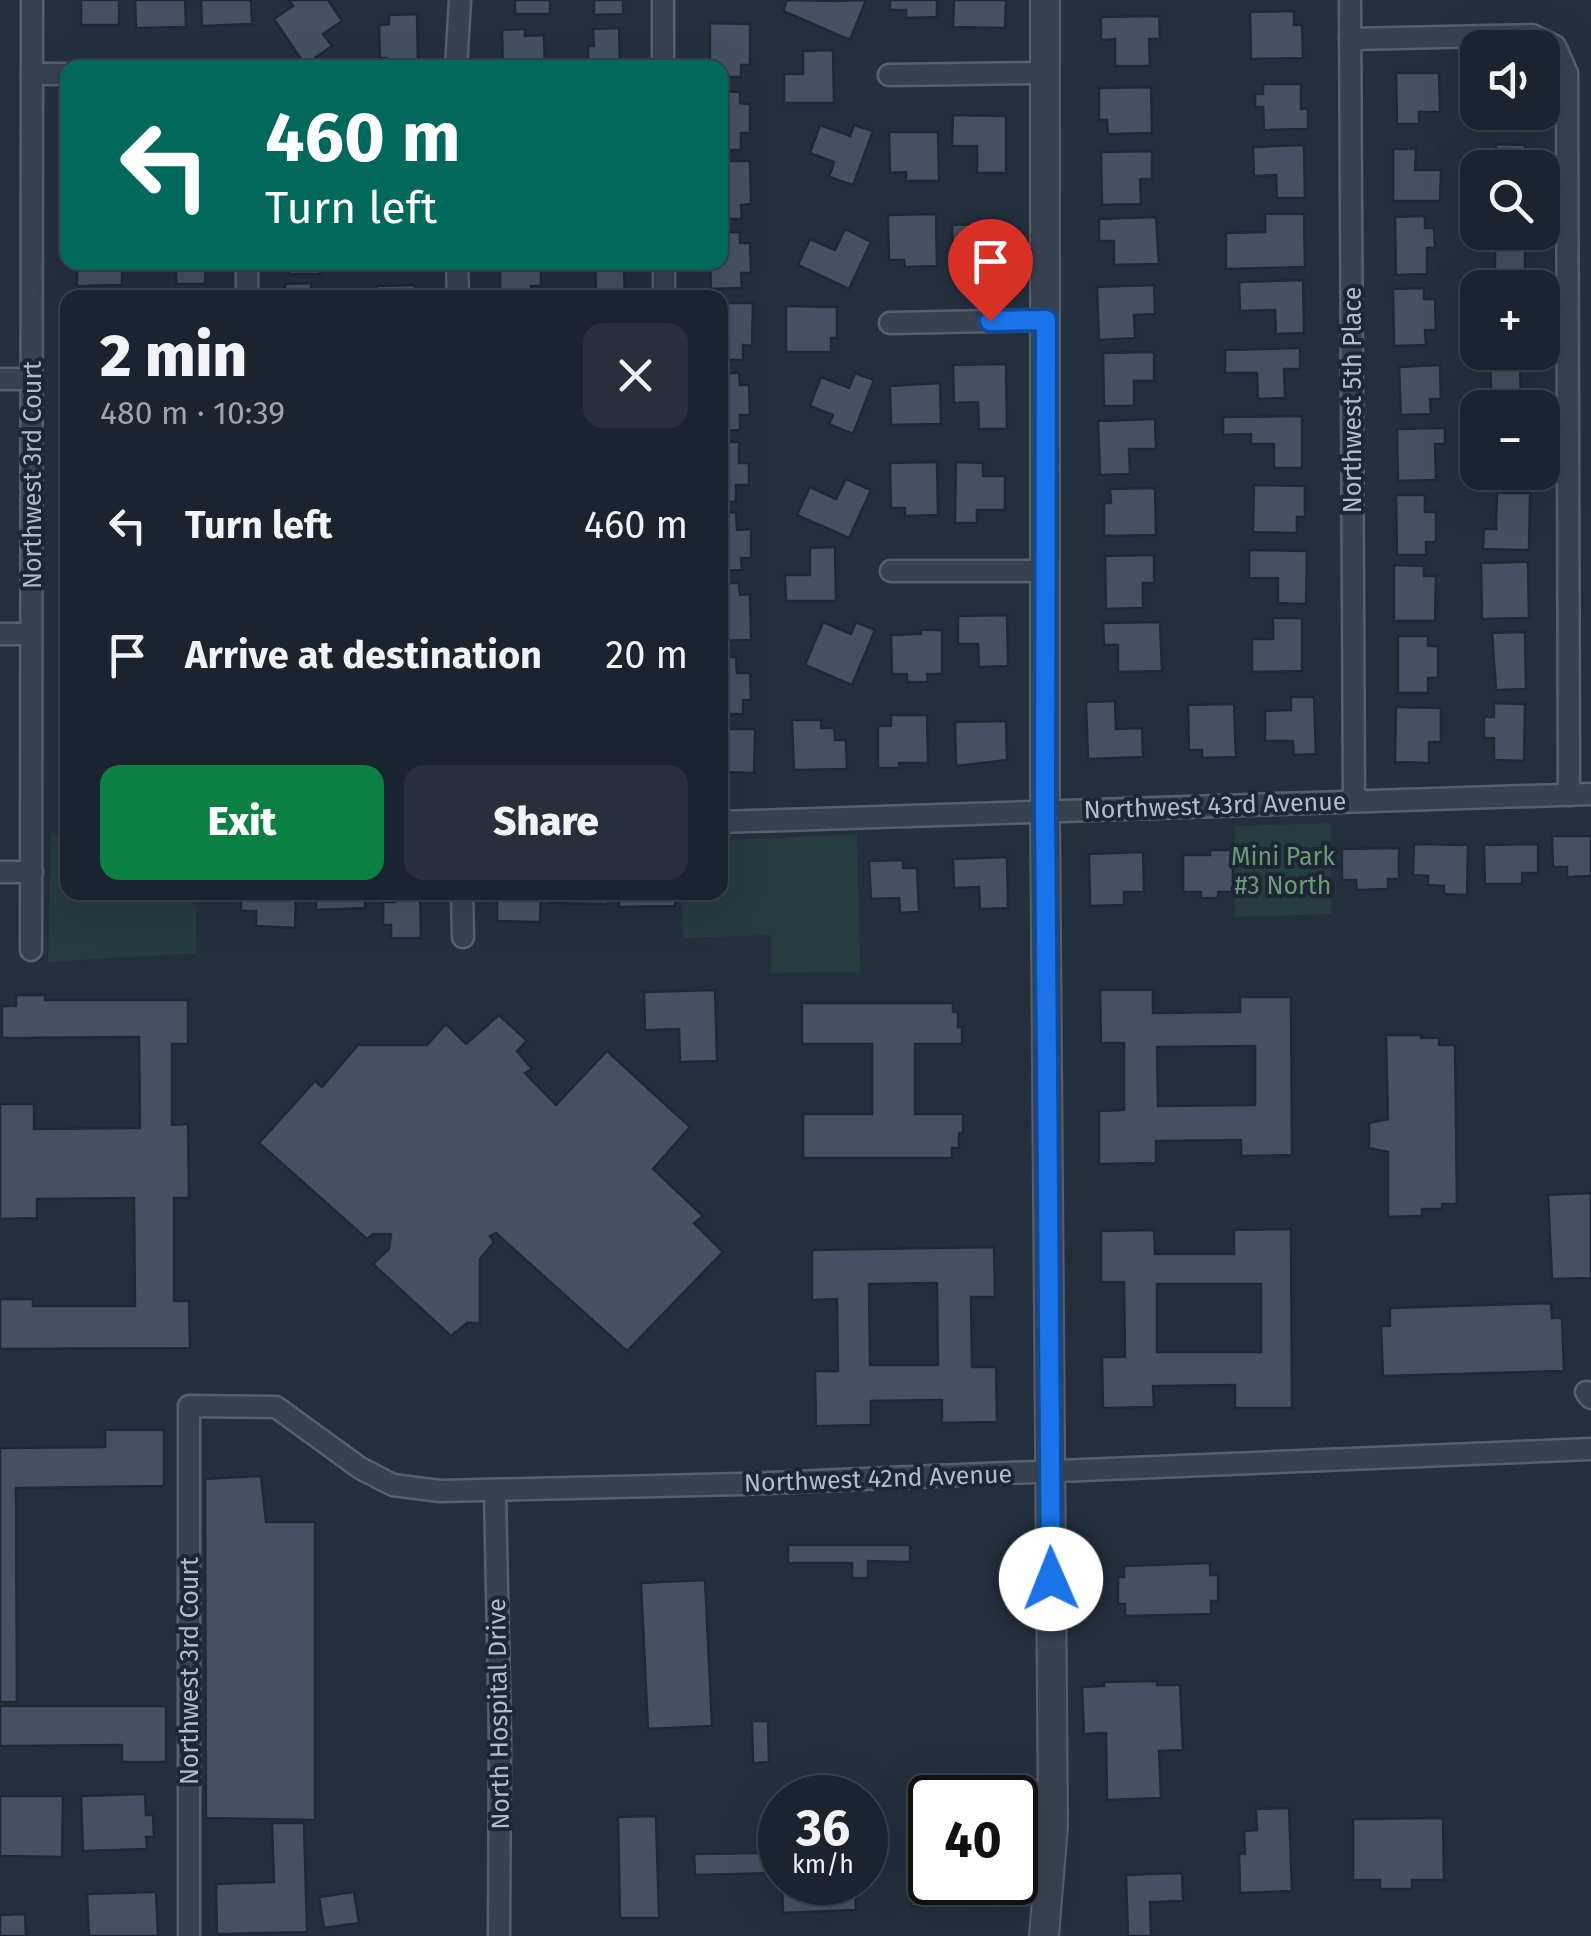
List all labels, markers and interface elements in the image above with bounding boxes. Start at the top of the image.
map controls [1460,30,1560,490]
button: sound [1460,30,1560,130]
text: 460 m [265,96,461,180]
icon: left [100,100,230,230]
button: search [1460,150,1560,250]
text: Turn left [265,181,437,235]
pin [948,219,1033,322]
icon: arrive [963,234,1018,289]
button: + [1460,270,1560,370]
street label: Northwest 5th Place [1338,287,1368,513]
text: 2 min [100,320,247,392]
button: close [583,323,688,428]
street label: Northwest 3rd Court [18,360,48,589]
button: − [1460,390,1560,490]
text: 480 m · 10:39 [100,394,285,432]
icon: left [100,498,155,553]
text: Turn left [185,502,332,548]
text: 460 m [584,502,688,548]
icon: arrive [100,628,155,683]
text: Arrive at destination [185,632,542,678]
text: 20 m [605,632,688,678]
button: Exit [100,765,384,880]
button: Share [404,765,688,880]
street label: Northwest 43rd Avenue [1083,786,1347,826]
park label: Mini Park #3 North [1231,842,1335,901]
street label: Northwest 42nd Avenue [743,1459,1013,1499]
position arrow [999,1527,1103,1631]
street label: Northwest 3rd Court [175,1556,205,1785]
street label: North Hospital Drive [482,1598,516,1830]
speed limit sign: 40 [908,1775,1038,1905]
text: 36 [796,1798,850,1858]
text: km/h [792,1850,854,1880]

